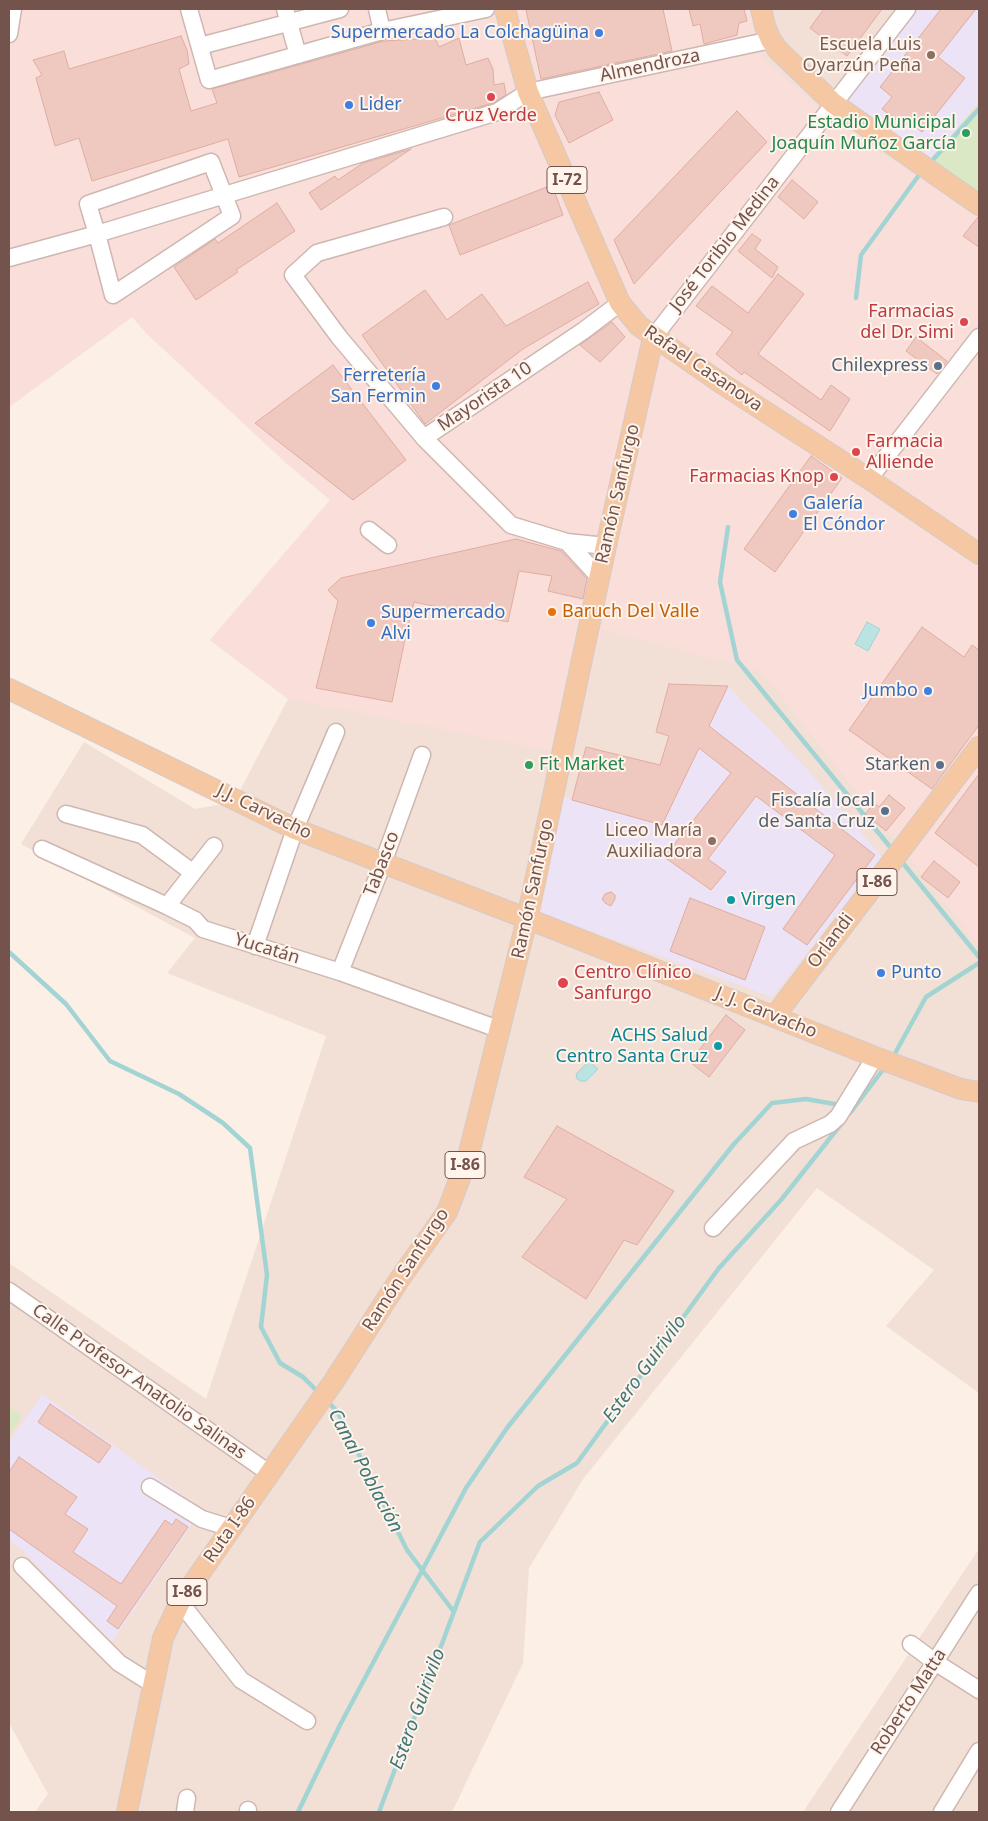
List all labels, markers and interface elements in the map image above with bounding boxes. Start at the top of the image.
place label: Supermercado La Colchagüina [331,22,589,44]
marker: Supermercado La Colchagüina [593,27,605,39]
place label: Escuela Luis Oyarzún Peña [803,34,921,76]
street label: Almendroza [598,45,702,87]
marker: Escuela Luis Oyarzún Peña [925,49,937,61]
marker: Cruz Verde [485,91,497,103]
place label: Lider [359,94,402,116]
marker: Lider [343,99,355,111]
place label: Cruz Verde [445,105,537,127]
place label: Estadio Municipal Joaquín Muñoz García [771,112,956,154]
marker: Estadio Municipal Joaquín Muñoz García [960,127,972,139]
road number: I-72 [547,166,587,194]
street label: José Toribio Medina [665,172,785,316]
place label: Farmacias del Dr. Simi [860,301,954,344]
marker: Farmacias del Dr. Simi [958,316,970,328]
street label: Rafael Casanova [640,321,766,417]
place label: Chilexpress [831,355,928,377]
street label: Mayorista 10 [434,358,536,436]
marker: Chilexpress [932,360,944,372]
place label: Ferretería San Fermin [331,365,426,408]
marker: Ferretería San Fermin [430,380,442,392]
street label: Ramón Sanfurgo [591,422,645,566]
place label: Farmacia Alliende [866,431,943,474]
marker: Farmacia Alliende [850,446,862,458]
place label: Farmacias Knop [689,466,824,488]
marker: Farmacias Knop [828,471,840,483]
place label: Galería El Cóndor [803,493,885,536]
marker: Galería El Cóndor [787,508,799,520]
place label: Baruch Del Valle [562,601,699,623]
place label: Supermercado Alvi [381,602,505,644]
marker: Baruch Del Valle [546,606,558,618]
marker: Supermercado Alvi [365,617,377,629]
place label: Jumbo [863,680,918,702]
marker: Jumbo [922,685,934,697]
place label: Fit Market [539,754,624,776]
place label: Starken [865,754,930,776]
marker: Fit Market [523,759,535,771]
marker: Starken [934,759,946,771]
street label: J.J. Carvacho [213,780,315,844]
place label: Fiscalía local de Santa Cruz [758,790,875,832]
marker: Fiscalía local de Santa Cruz [879,805,891,817]
street label: Ramón Sanfurgo [508,817,558,961]
place label: Liceo María Auxiliadora [605,820,702,862]
street label: Tabasco [360,828,404,900]
marker: Liceo María Auxiliadora [706,835,718,847]
road number: I-86 [857,869,897,896]
place label: Virgen [741,889,796,911]
marker: Virgen [725,894,737,906]
street label: Orlandi [803,909,859,973]
street label: Yucatán [232,929,302,969]
place label: Centro Clínico Sanfurgo [574,962,692,1004]
place label: Punto [891,962,942,984]
marker: Punto [875,967,887,979]
marker: Centro Clínico Sanfurgo [556,976,570,990]
street label: J. J. Carvacho [712,983,820,1043]
place label: ACHS Salud Centro Santa Cruz [555,1025,708,1068]
marker: ACHS Salud Centro Santa Cruz [712,1040,724,1052]
road number: I-86 [445,1152,485,1178]
street label: Ramón Sanfurgo [358,1204,454,1336]
street label: Calle Profesor Anatolio Salinas [28,1300,250,1464]
water label: Estero Guirivilo [598,1311,692,1427]
water label: Canal Población [323,1405,407,1537]
street label: Ruta I-86 [199,1493,261,1567]
road number: I-86 [167,1578,207,1605]
water label: Estero Guirivilo [386,1645,450,1773]
street label: Roberto Matta [867,1645,951,1759]

